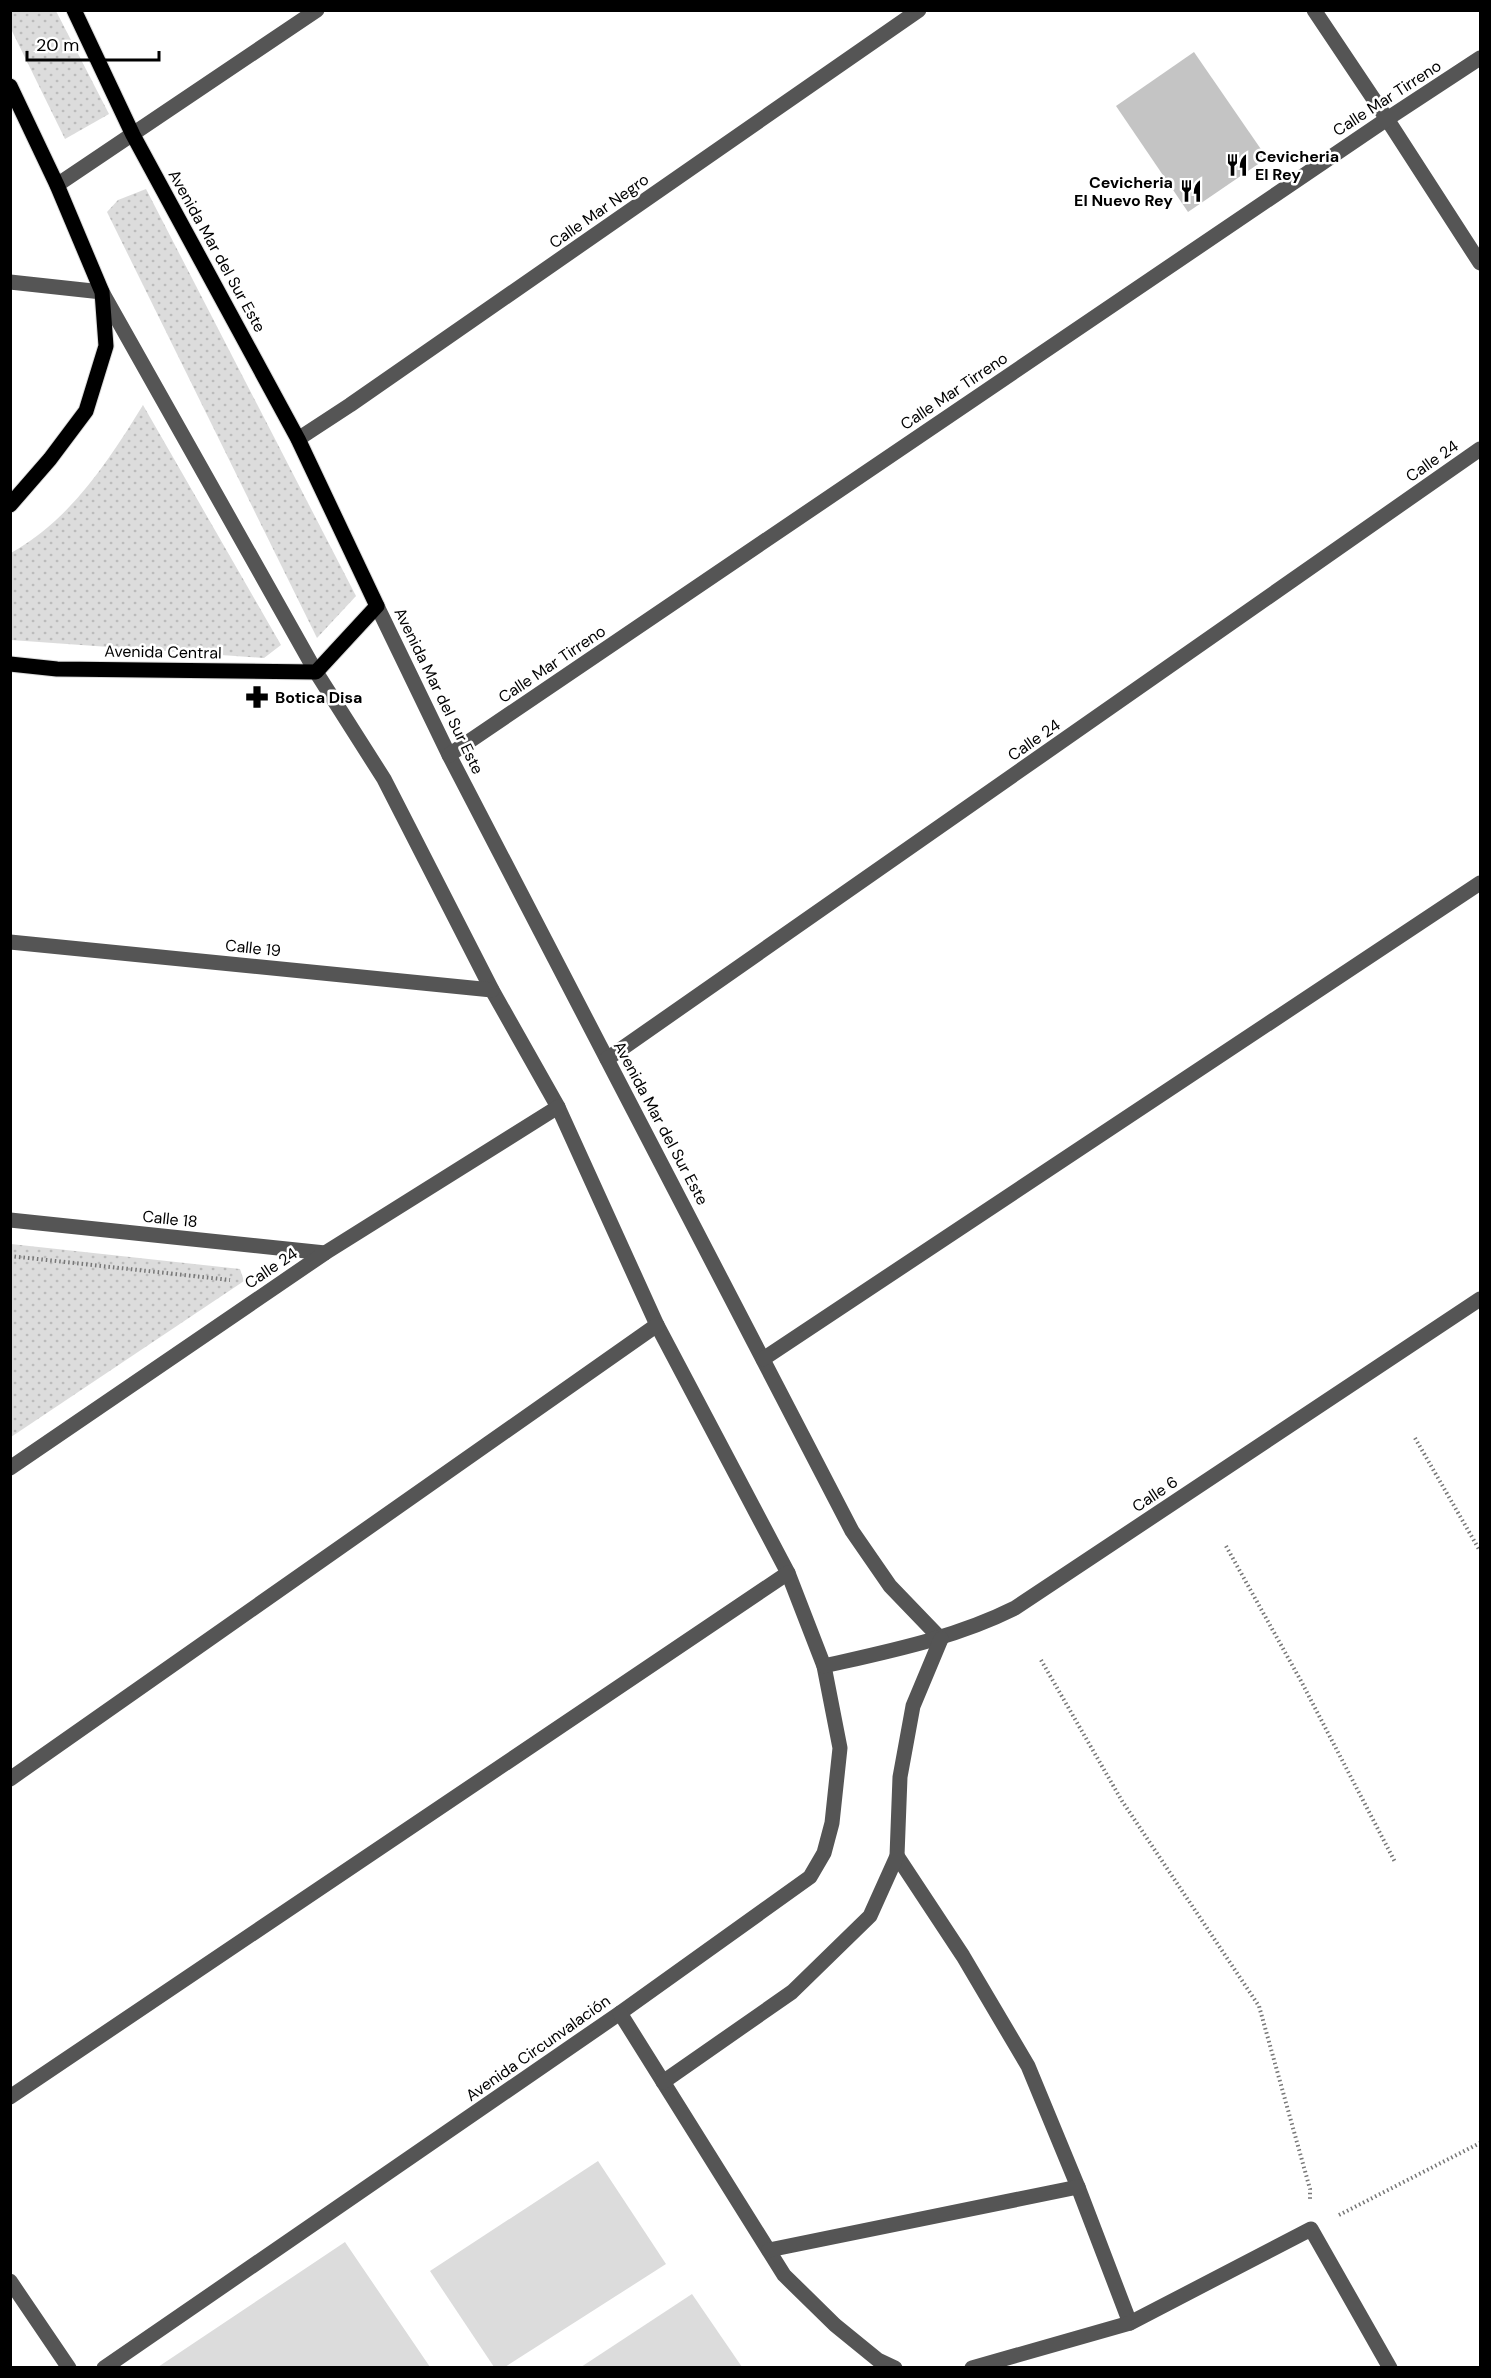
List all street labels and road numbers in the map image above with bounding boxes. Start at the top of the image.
street label: Calle Mar Tirreno [1329,55,1445,141]
street label: Avenida Mar del Sur Este [164,166,270,336]
street label: Calle Mar Negro [545,169,653,253]
street label: Calle Mar Tirreno [896,347,1012,435]
street label: Calle 24 [1402,435,1463,487]
street label: Avenida Mar del Sur Este [390,604,488,778]
street label: Calle Mar Tirreno [494,620,610,708]
street label: Avenida Central [104,640,222,664]
street label: Calle 24 [1004,714,1065,766]
street label: Calle 19 [224,935,282,961]
street label: Avenida Mar del Sur Este [609,1037,713,1209]
street label: Calle 18 [141,1206,199,1232]
street label: Calle 24 [241,1243,302,1293]
street label: Calle 6 [1128,1471,1182,1517]
street label: Avenida Circunvalación [462,1990,614,2106]

